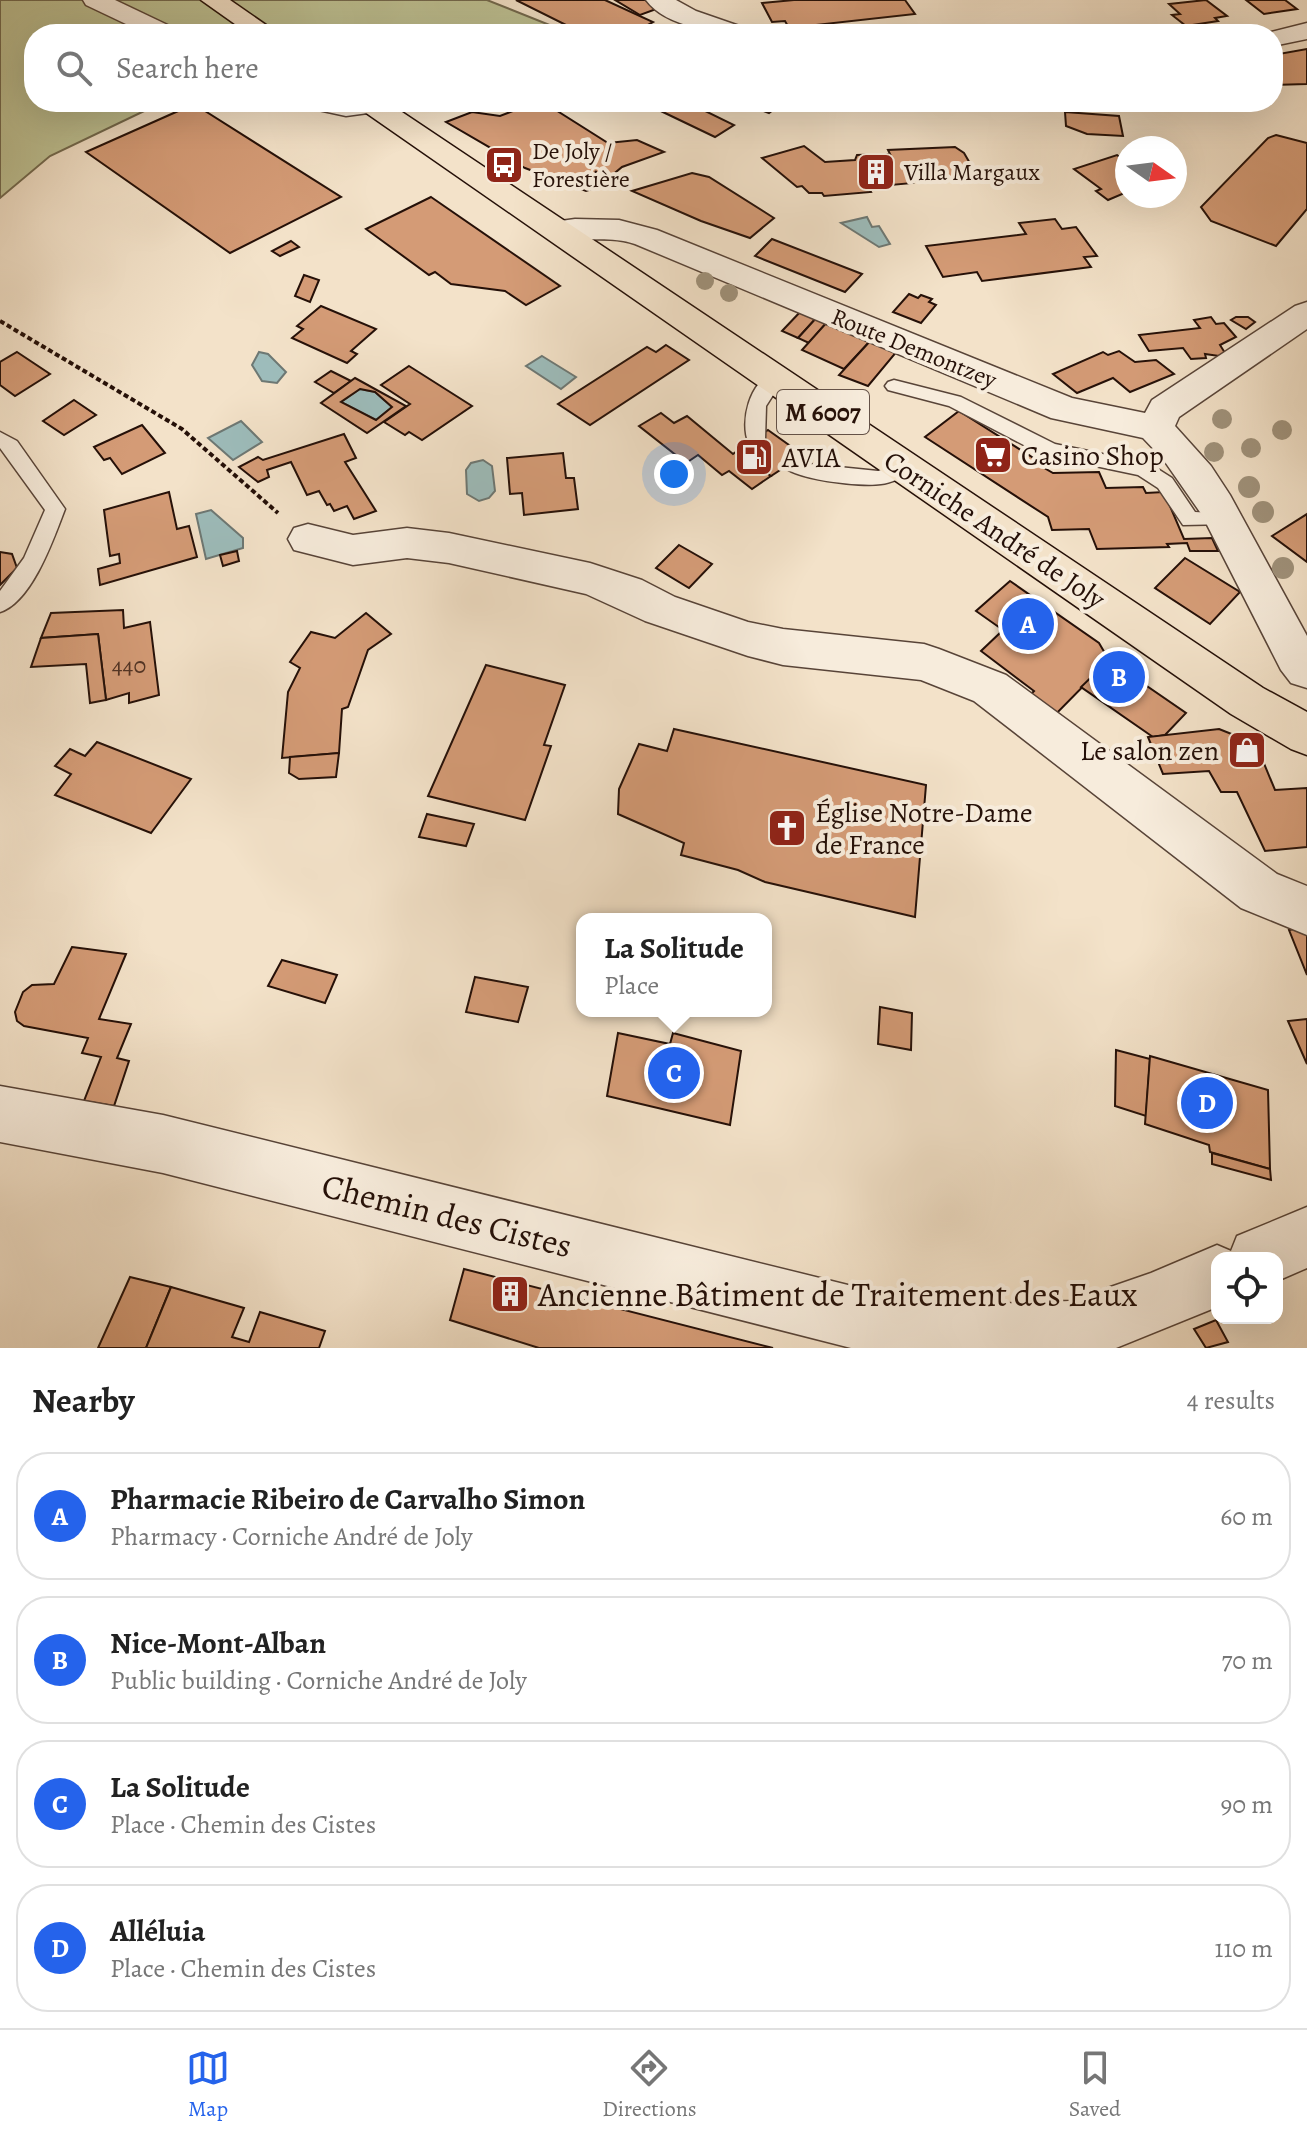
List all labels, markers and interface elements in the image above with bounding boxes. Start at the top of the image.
search box [24,24,1283,112]
icon: search [52,46,96,90]
text: Search here [116,48,259,88]
place label: De Joly / Forestière [532,135,630,195]
north arrow [1115,136,1187,208]
bus stop icon: De Joly / Forestière [483,144,525,186]
building icon: Villa Margaux [855,151,897,193]
place label: Villa Margaux [903,156,1040,188]
street label: Route Demontzey [827,300,1002,396]
road number: M 6007 [777,390,869,434]
supermarket icon: Casino Shop [972,434,1014,476]
fuel station icon: AVIA [733,436,775,478]
place label: Casino Shop [1021,437,1164,475]
place label: AVIA [781,439,841,477]
street label: Corniche André de Joly [876,442,1113,618]
your location [654,454,694,494]
pin: A [1002,594,1054,654]
pin: B [1093,647,1145,707]
house number: 440 [112,649,146,681]
shop icon: Le salon zen [1226,729,1268,771]
place label: Le salon zen [1080,732,1219,770]
place label: Église Notre-Dame de France [815,794,1033,864]
church icon: Église Notre-Dame de France [766,807,808,849]
popup [576,913,772,1017]
text: La Solitude [604,928,744,968]
text: Place [604,968,659,1003]
pin: C [648,1043,700,1103]
pin: D [1181,1073,1233,1133]
street label: Chemin des Cistes [317,1162,577,1269]
map controls [1211,1252,1283,1324]
button: locate [1211,1252,1283,1324]
place label: Ancienne Bâtiment de Traitement des Eaux [537,1271,1137,1318]
building icon: Ancienne Bâtiment de Traitement des Eaux [489,1273,531,1315]
text: Nearby [32,1377,135,1424]
text: 4 results [1187,1383,1275,1418]
text: Pharmacie Ribeiro de Carvalho Simon [110,1479,585,1519]
text: A [52,1499,68,1534]
text: 60 m [1220,1499,1273,1534]
text: Pharmacy · Corniche André de Joly [110,1519,473,1554]
text: Nice-Mont-Alban [110,1623,326,1663]
text: B [52,1643,68,1678]
text: 70 m [1221,1643,1273,1678]
text: Public building · Corniche André de Joly [110,1663,527,1698]
text: La Solitude [110,1767,250,1807]
text: C [52,1787,68,1822]
text: 90 m [1221,1787,1273,1822]
text: Place · Chemin des Cistes [110,1807,376,1842]
text: Alléluia [110,1911,206,1951]
text: D [51,1931,69,1966]
text: 110 m [1215,1931,1273,1966]
text: Place · Chemin des Cistes [110,1951,376,1986]
tab: Map [186,2046,230,2124]
tab: Directions [602,2046,697,2124]
tab: Saved [1069,2046,1121,2124]

